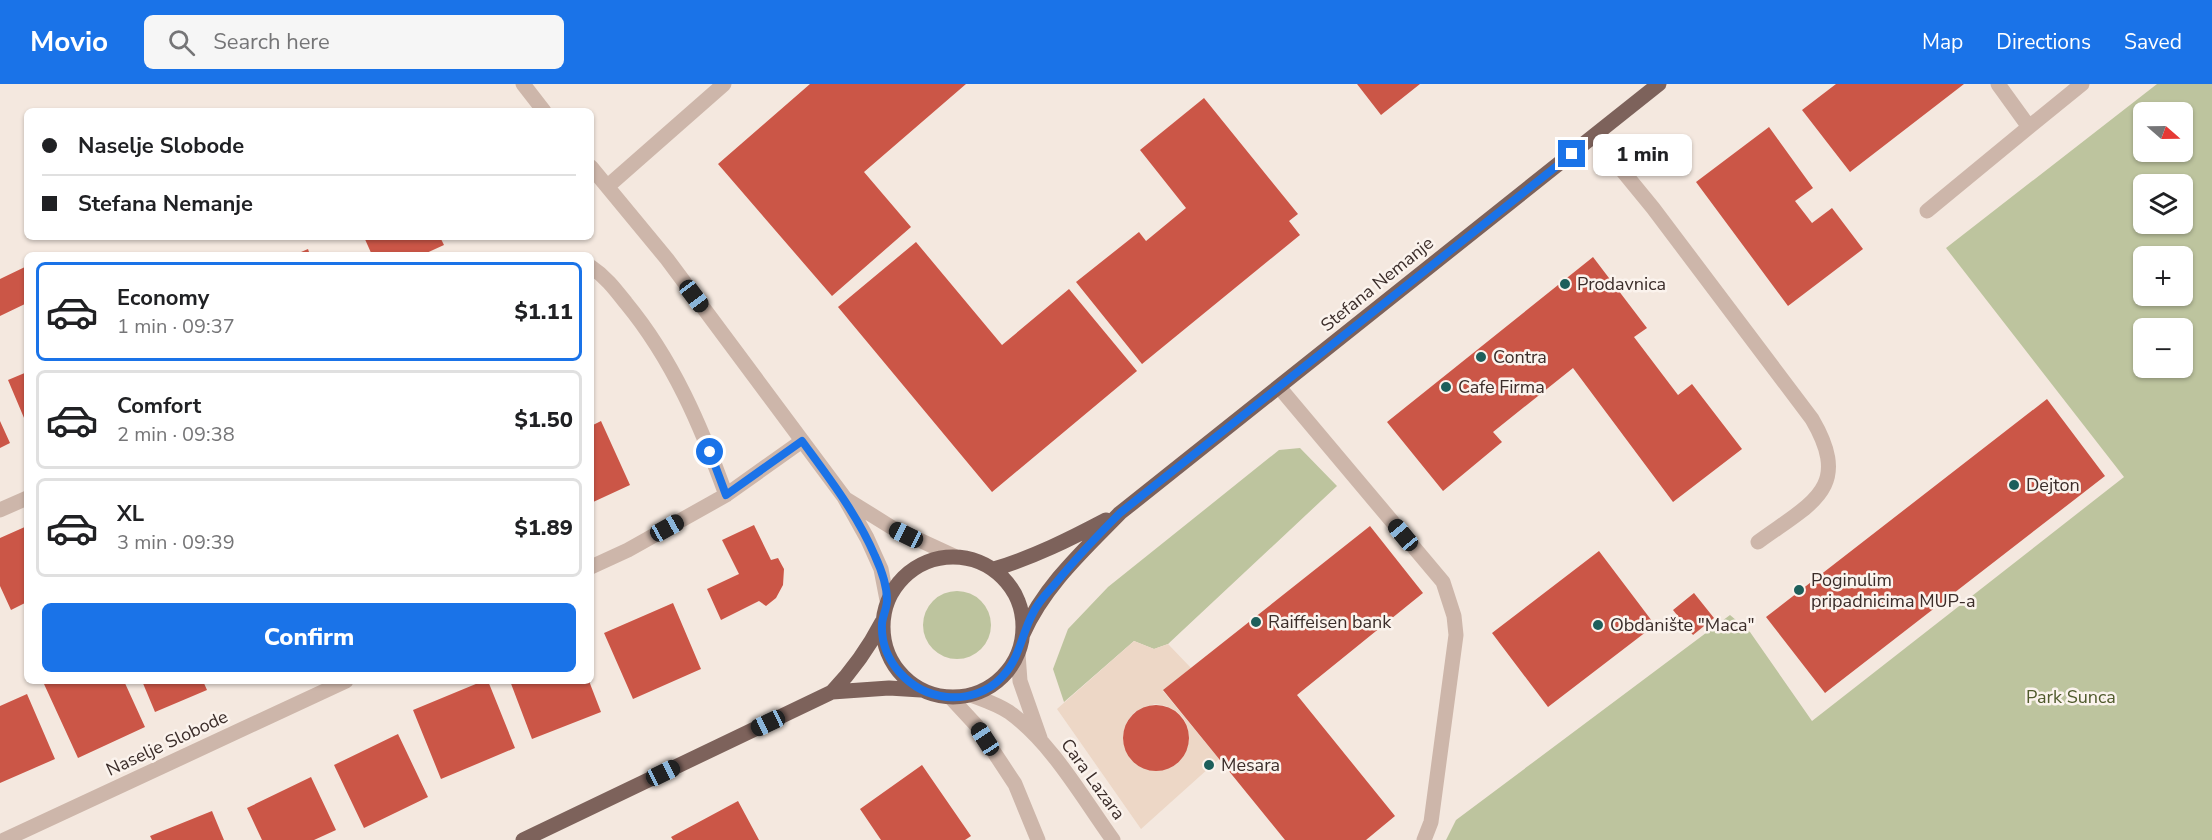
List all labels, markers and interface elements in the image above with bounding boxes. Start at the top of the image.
search box [144,15,564,69]
text: Movio [30,23,108,61]
icon: search [165,26,198,59]
text: Search here [213,27,330,57]
text: Map [1922,28,1963,56]
text: Directions [1996,28,2091,56]
text: Saved [2124,28,2182,56]
north arrow [2133,102,2193,162]
map controls [2133,102,2193,378]
text: Naselje Slobode [78,131,244,161]
callout: 1 min [1593,133,1692,175]
route end [1558,140,1585,167]
text: 1 min [1616,141,1669,168]
button: layers [2133,174,2193,234]
text: Stefana Nemanje [78,189,253,219]
street label: Stefana Nemanje [1316,231,1438,337]
button: + [2133,246,2193,306]
place label: Prodavnica [1577,272,1666,296]
car [676,276,712,316]
marker: Prodavnica [1558,277,1572,291]
text: Economy [117,283,209,313]
icon: car [45,285,99,339]
text: $1.11 [514,297,573,327]
text: 1 min · 09:37 [117,313,235,340]
button: − [2133,318,2193,378]
place label: Contra [1493,345,1547,369]
marker: Contra [1474,350,1488,364]
place label: Cafe Firma [1458,375,1545,399]
marker: Cafe Firma [1439,380,1453,394]
text: Comfort [117,391,201,421]
icon: car [45,393,99,447]
text: $1.50 [514,405,573,435]
text: 2 min · 09:38 [117,421,235,448]
route start [696,438,723,465]
place label: Dejton [2026,473,2080,497]
marker: Dejton [2007,478,2021,492]
text: XL [117,499,144,529]
icon: car [45,501,99,555]
car [647,511,687,545]
text: $1.89 [514,513,573,543]
car [1385,515,1421,555]
car [886,519,926,551]
text: 3 min · 09:39 [117,529,235,556]
place label: Poginulim pripadnicima MUP-a [1811,568,1976,613]
marker: Poginulim pripadnicima MUP-a [1792,583,1806,597]
button: Confirm [42,603,576,672]
place label: Raiffeisen bank [1268,610,1392,634]
place label: Obdanište "Maca" [1610,613,1755,637]
marker: Raiffeisen bank [1249,615,1263,629]
marker: Obdanište "Maca" [1591,618,1605,632]
park label: Park Sunca [2026,685,2116,709]
street label: Naselje Slobode [102,704,232,782]
car [748,707,788,739]
car [968,719,1002,759]
street label: Cara Lazara [1055,734,1131,824]
place label: Mesara [1221,753,1280,777]
car [643,757,683,789]
marker: Mesara [1202,758,1216,772]

